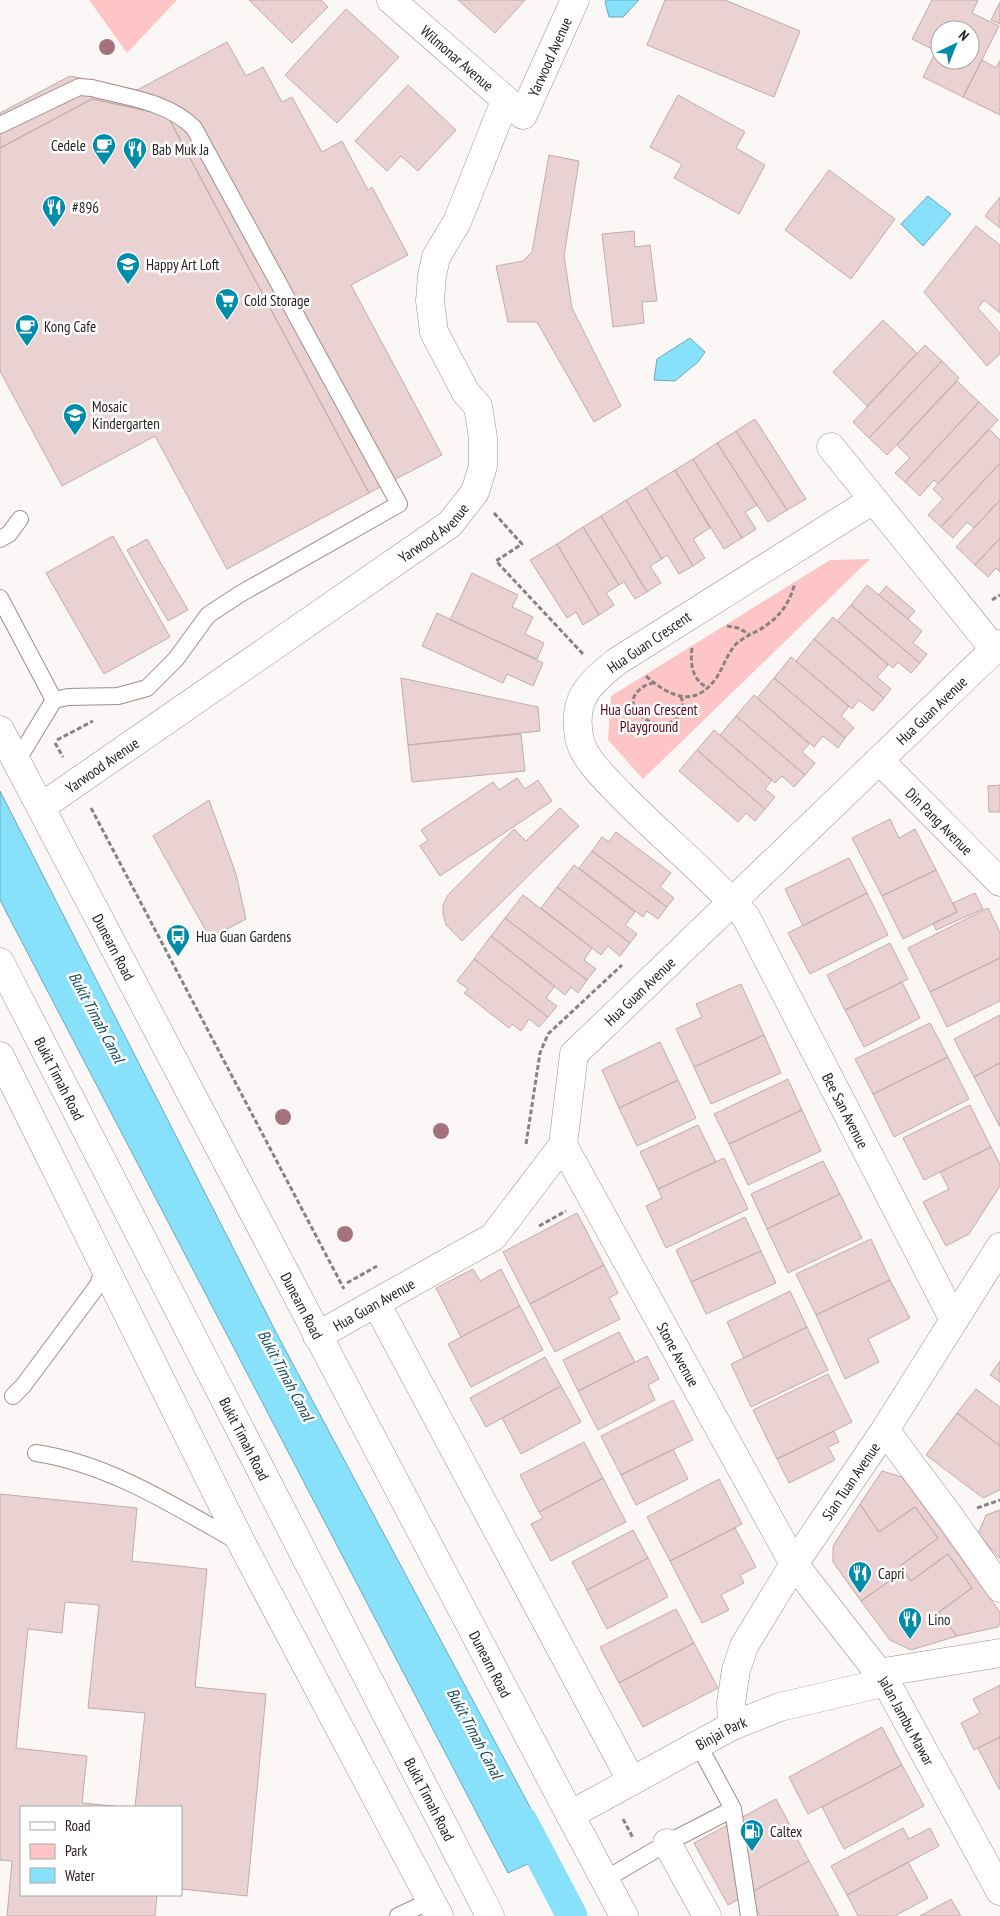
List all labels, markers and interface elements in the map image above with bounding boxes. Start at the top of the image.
street label: Yarwood Avenue [523,14,576,99]
north arrow [930,20,980,70]
street label: Wilmonar Avenue [417,21,498,95]
text: N [955,26,973,45]
cafe icon: Cedele [91,132,117,166]
place label: Cedele [51,136,86,155]
restaurant icon: Bab Muk Ja [122,136,148,170]
place label: Bab Muk Ja [152,140,209,159]
restaurant icon: #896 [41,194,67,228]
place label: #896 [72,198,99,217]
school or university icon: Happy Art Loft [115,251,141,285]
place label: Happy Art Loft [146,255,220,274]
supermarket icon: Cold Storage [214,287,240,321]
place label: Cold Storage [244,291,310,310]
cafe icon: Kong Cafe [14,313,40,347]
place label: Kong Cafe [44,317,96,336]
place label: Mosaic Kindergarten [92,397,160,433]
school or university icon: Mosaic Kindergarten [62,402,88,436]
street label: Yarwood Avenue [395,499,472,566]
street label: Hua Guan Crescent [603,607,695,677]
street label: Hua Guan Avenue [892,672,971,749]
park label: Hua Guan Crescent Playground [600,700,698,736]
street label: Yarwood Avenue [61,733,142,797]
street label: Din Pang Avenue [902,783,977,859]
street label: Dunearn Road [89,910,139,984]
bus stop icon: Hua Guan Gardens [165,923,191,957]
place label: Hua Guan Gardens [196,927,291,946]
street label: Hua Guan Avenue [600,953,679,1029]
water label: Bukit Timah Canal [65,968,130,1067]
street label: Bukit Timah Road [31,1034,89,1123]
street label: Bee San Avenue [818,1069,873,1151]
street label: Dunearn Road [277,1269,328,1342]
street label: Hua Guan Avenue [329,1274,418,1335]
street label: Stone Avenue [653,1319,704,1390]
water label: Bukit Timah Canal [254,1326,319,1425]
street label: Bukit Timah Road [216,1394,274,1484]
street label: Sian Tuan Avenue [817,1438,884,1524]
restaurant icon: Capri [847,1560,873,1594]
place label: Capri [878,1564,905,1583]
restaurant icon: Lino [897,1606,923,1640]
place label: Lino [928,1610,951,1629]
street label: Dunearn Road [465,1627,516,1701]
street label: Jalan Jambu Mawar [874,1671,940,1769]
water label: Bukit Timah Canal [443,1684,508,1783]
street label: Binjai Park [692,1712,749,1754]
street label: Bukit Timah Road [401,1754,459,1844]
legend [20,1806,182,1896]
text: Road [65,1816,91,1835]
fuel station icon: Caltex [739,1818,765,1852]
place label: Caltex [770,1822,802,1841]
text: Park [65,1841,87,1860]
text: Water [65,1866,96,1885]

